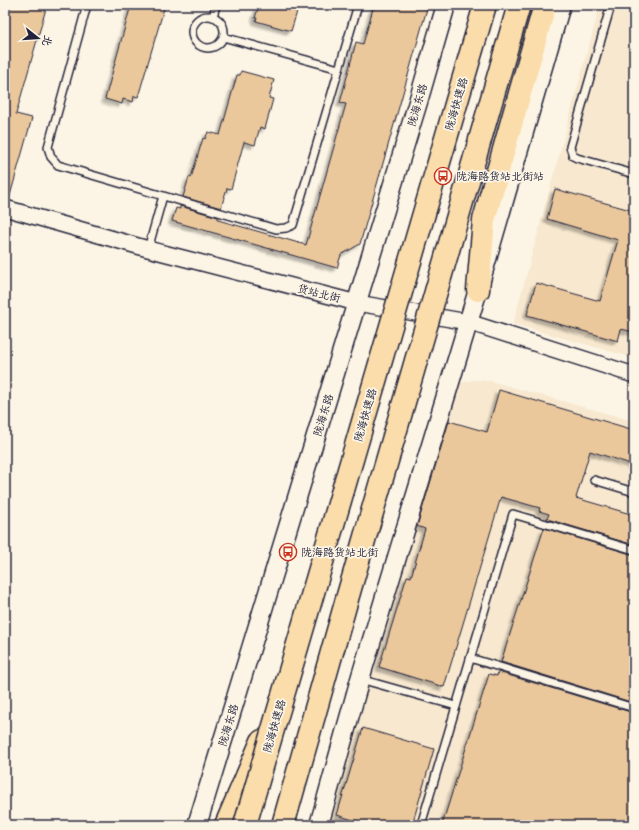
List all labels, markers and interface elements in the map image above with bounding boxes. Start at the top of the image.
north arrow [18,18,58,58]
text: 北 [39,34,57,49]
street label: 陇海快速路 [441,75,470,132]
street label: 陇海东路 [403,82,430,128]
bus stop icon: 陇海路货站北街站 [433,166,453,186]
place label: 陇海路货站北街站 [456,168,544,183]
street label: 货站北街 [296,280,343,305]
street label: 陇海快速路 [350,386,379,443]
street label: 陇海东路 [309,392,336,438]
bus stop icon: 陇海路货站北街 [278,542,298,562]
place label: 陇海路货站北街 [301,544,379,559]
street label: 陇海快速路 [259,697,288,754]
street label: 陇海东路 [214,702,241,748]

